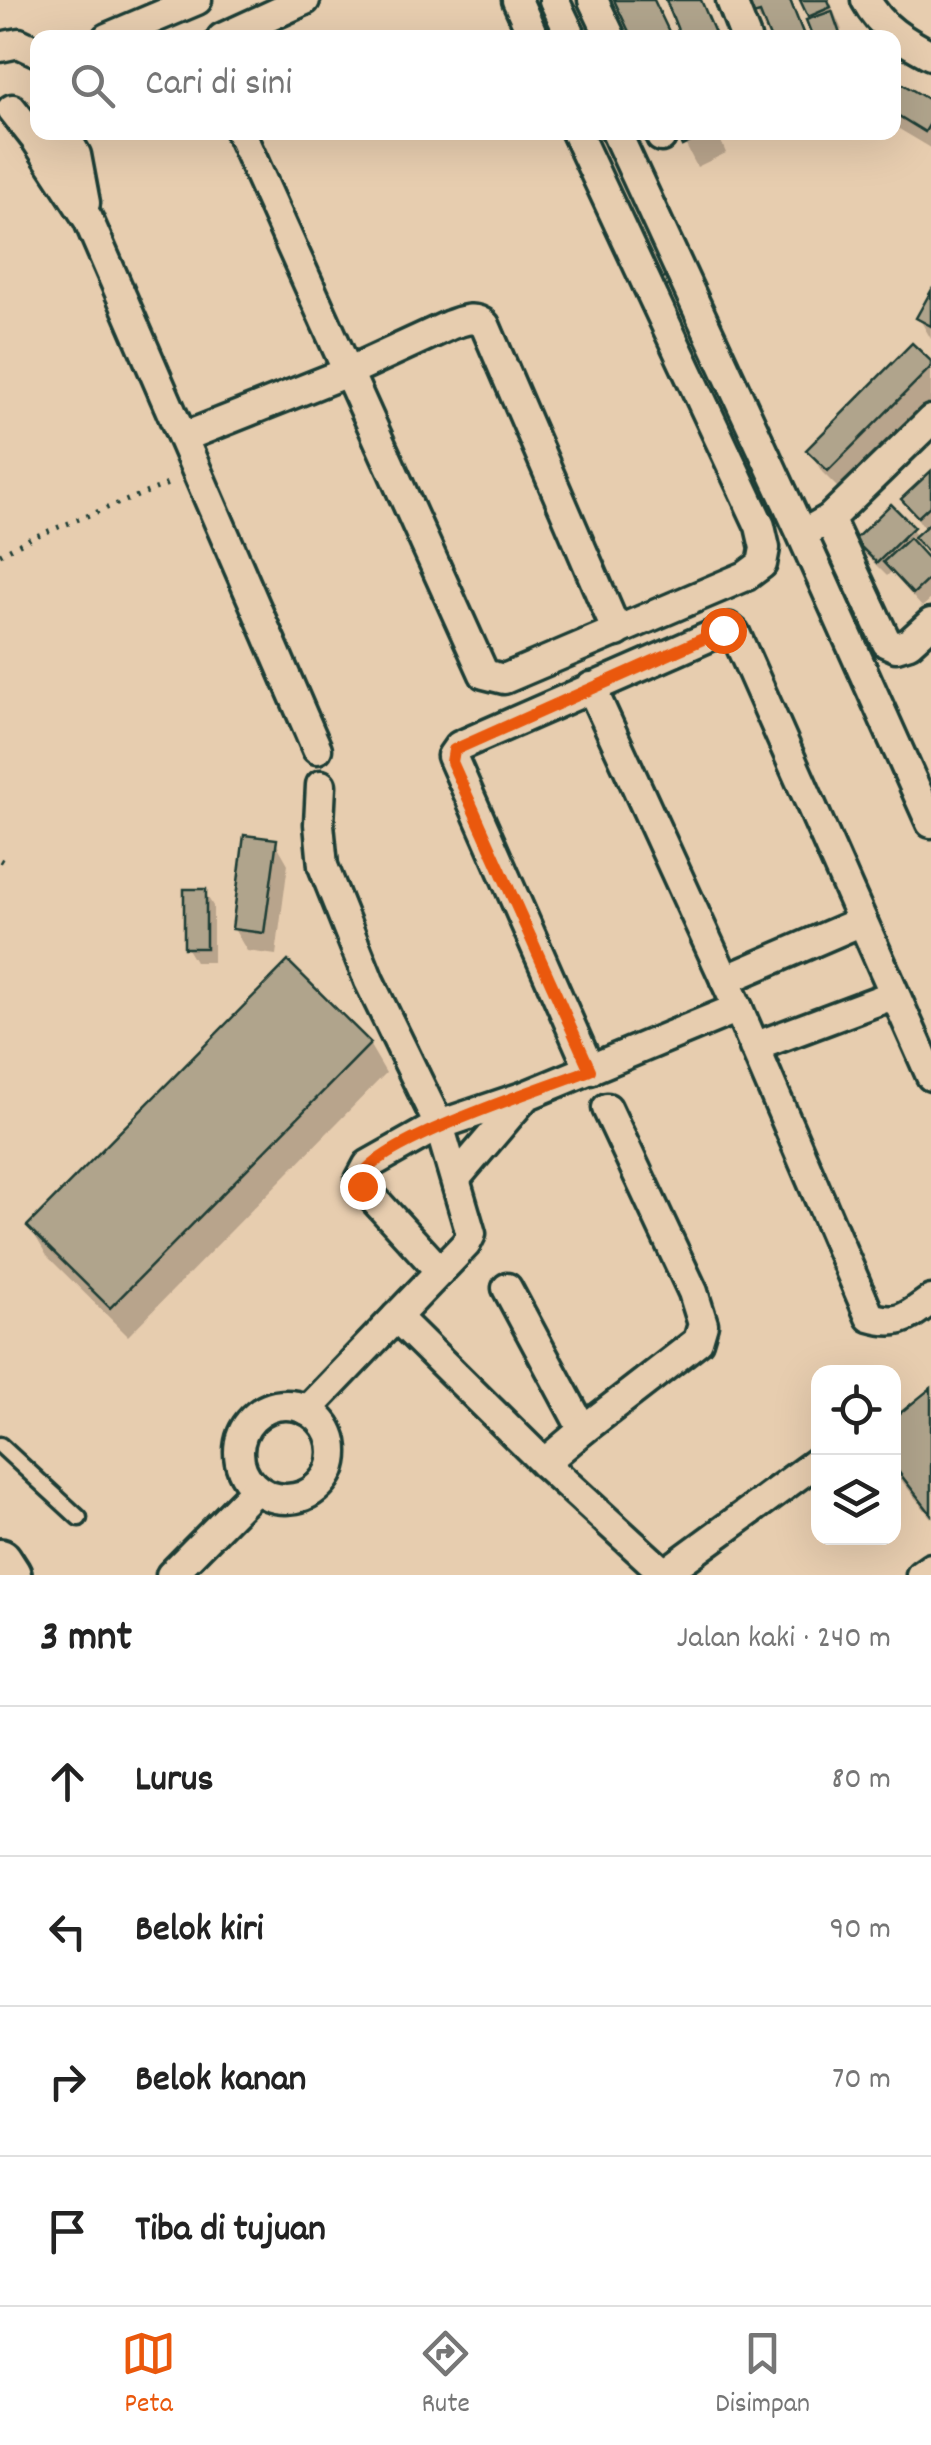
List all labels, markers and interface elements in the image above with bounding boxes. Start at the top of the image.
search box [30,30,901,140]
icon: search [65,58,120,113]
text: Cari di sini [145,58,292,113]
route start [701,608,747,654]
route end [340,1164,386,1210]
map controls [811,1365,901,1545]
button: locate [811,1365,901,1455]
button: layers [811,1455,901,1545]
text: 3 mnt [40,1610,132,1670]
text: Jalan kaki · 240 m [677,1617,891,1663]
icon: ahead [40,1754,95,1809]
text: Lurus [135,1754,213,1809]
text: 80 m [831,1758,891,1804]
icon: left [40,1904,95,1959]
text: Belok kiri [135,1904,264,1959]
text: 90 m [830,1908,891,1954]
icon: right [40,2054,95,2109]
text: Belok kanan [135,2054,306,2109]
text: 70 m [832,2058,891,2104]
icon: arrive [40,2204,95,2259]
text: Tiba di tujuan [135,2204,326,2259]
tab: Peta [121,2326,176,2426]
tab: Rute [418,2326,473,2426]
tab: Disimpan [715,2326,810,2426]

